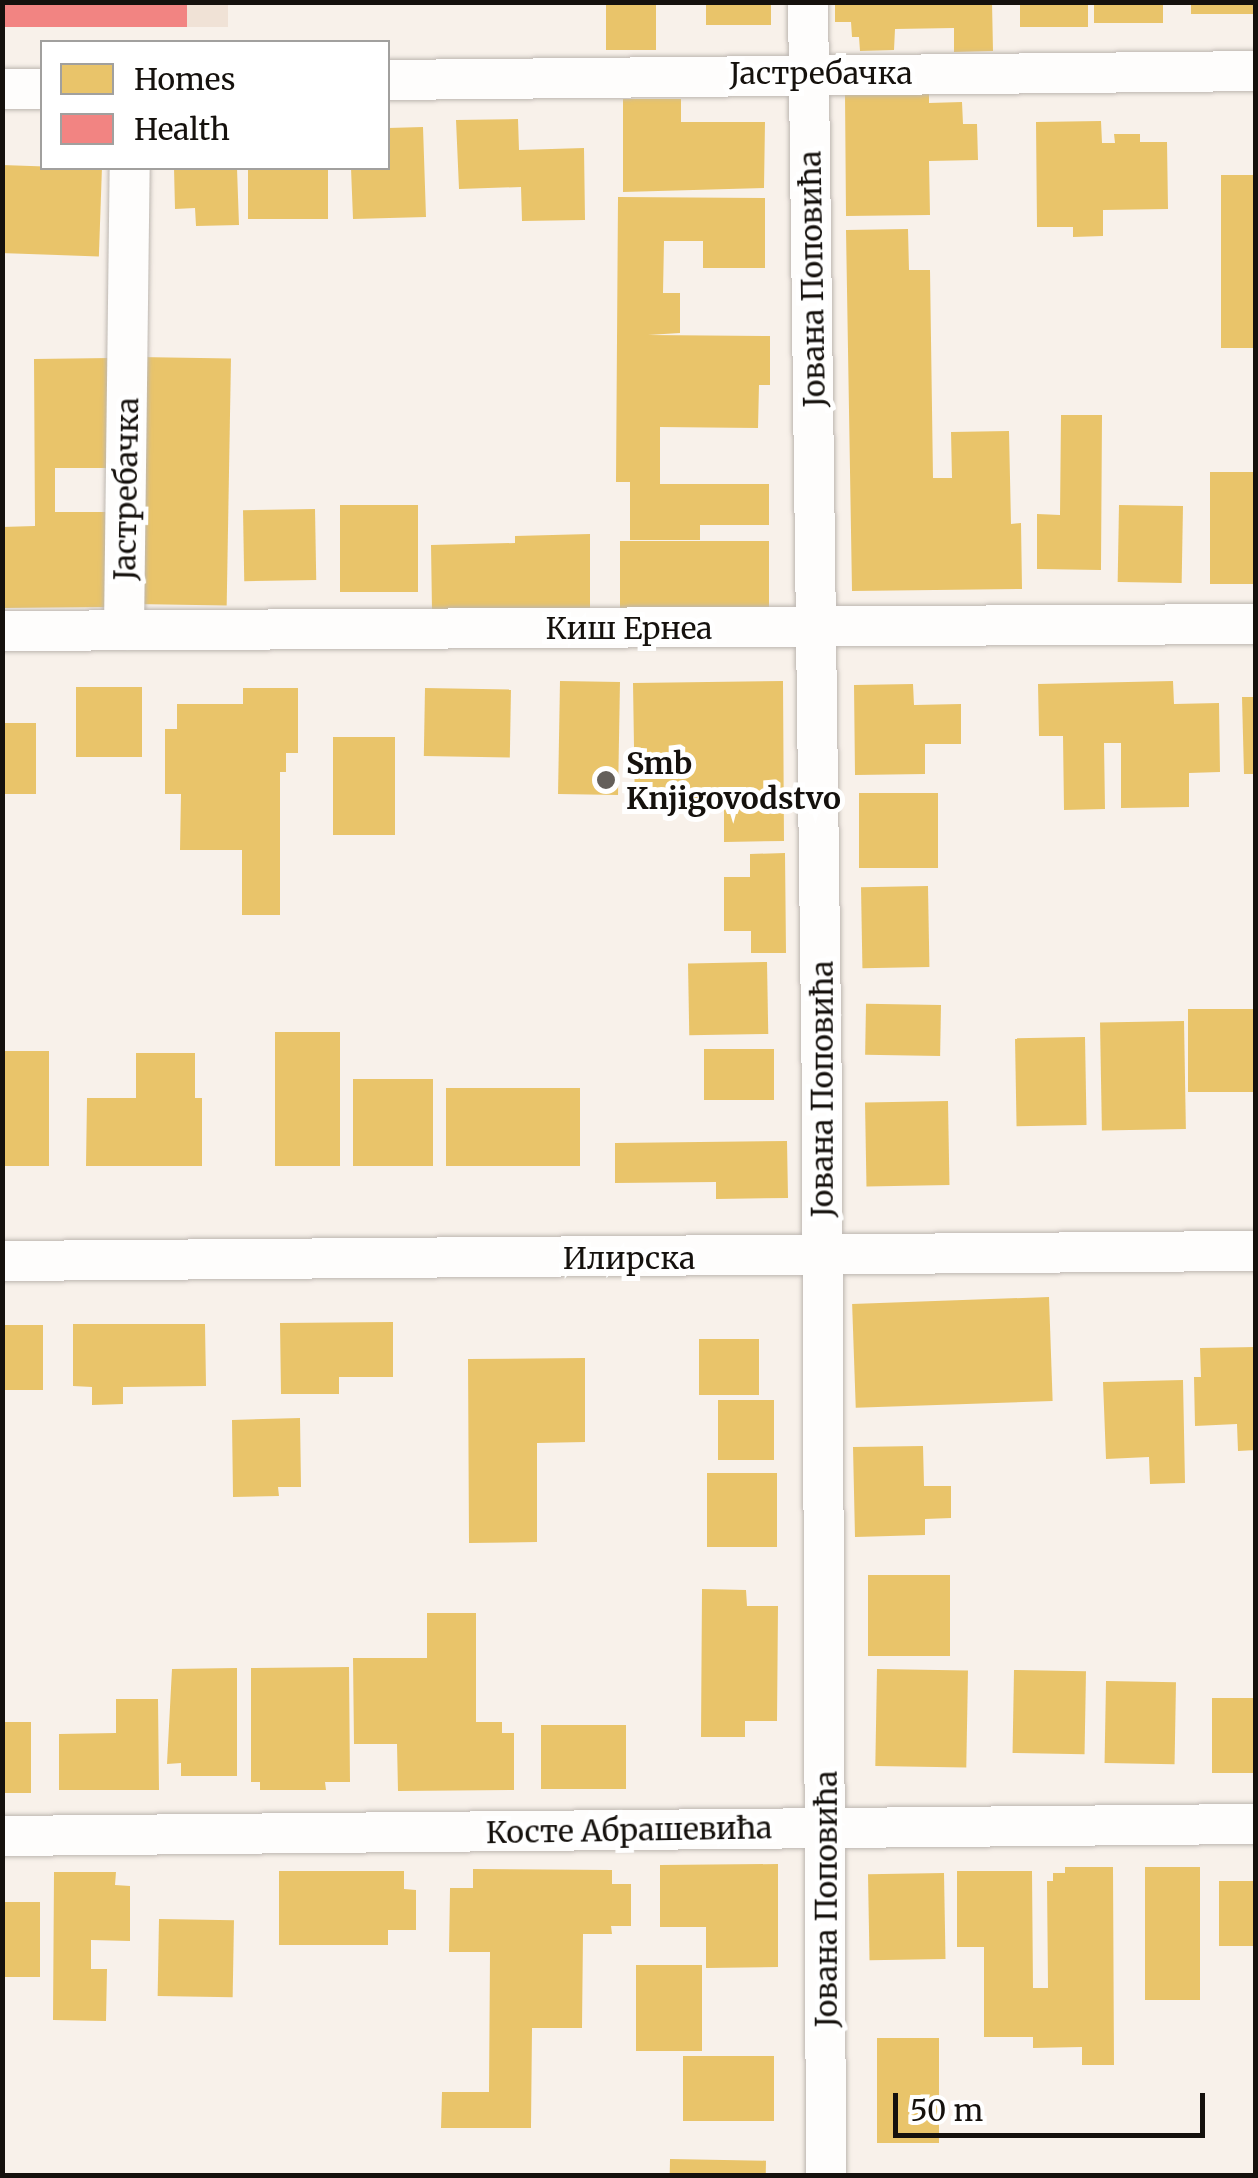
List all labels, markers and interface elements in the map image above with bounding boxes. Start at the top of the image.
legend [40,40,390,170]
street label: Јастребачка [730,55,912,91]
text: Homes [134,60,235,98]
text: Health [134,110,230,148]
street label: Јована Поповића [792,150,832,408]
street label: Јастребачка [106,397,146,581]
street label: Киш Ернеа [546,610,712,646]
place label: Smb Knjigovodstvo [626,745,841,816]
marker: Smb Knjigovodstvo [595,769,617,791]
street label: Јована Поповића [804,961,840,1217]
street label: Илирска [563,1240,695,1276]
street label: Јована Поповића [808,1771,844,2027]
street label: Косте Абрашевића [485,1810,773,1850]
scale bar [898,2073,1210,2135]
text: 50 m [910,2091,983,2129]

